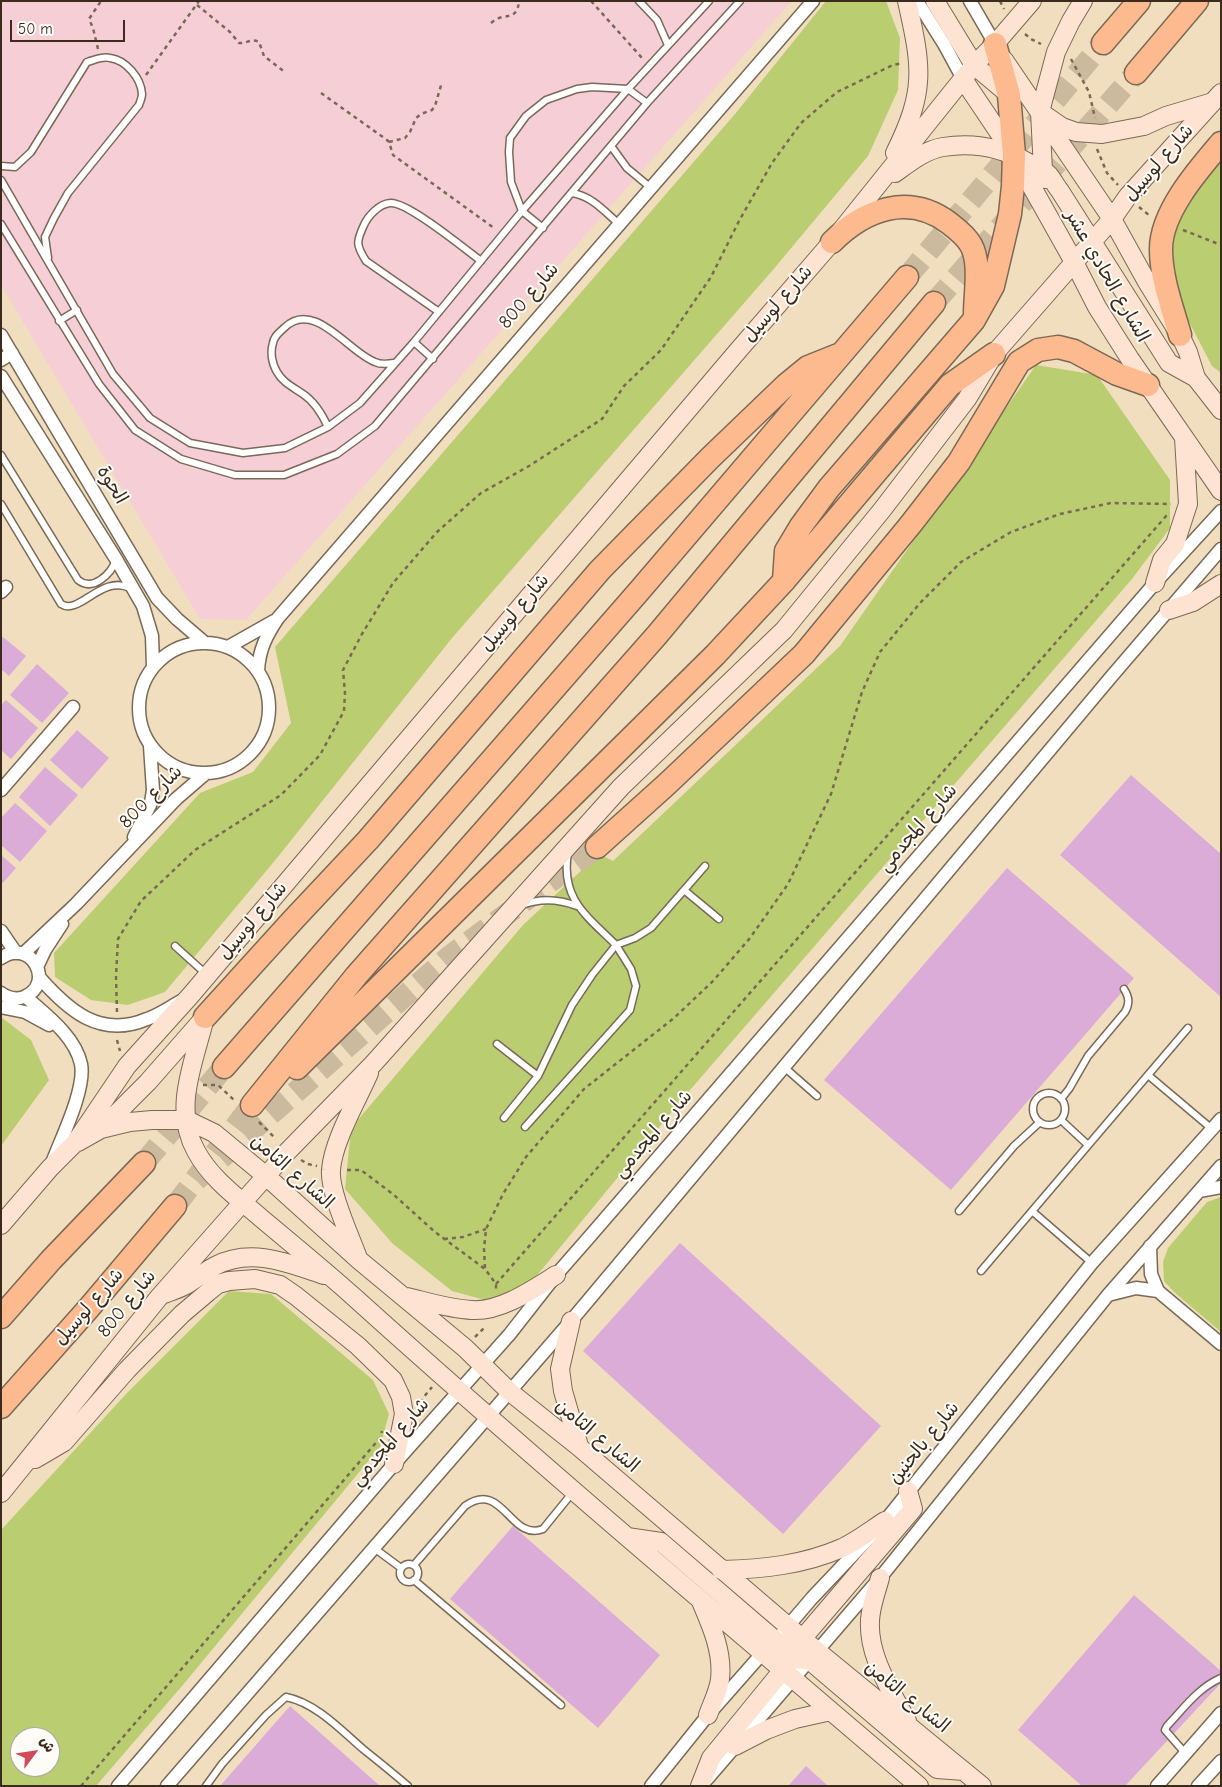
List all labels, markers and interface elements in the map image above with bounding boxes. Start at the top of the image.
scale bar [12,10,128,42]
text: 50 m [18,20,53,38]
street label: شارع لوسيل [1119,120,1199,206]
street label: الشارع الحادي عشر [1060,206,1154,346]
street label: شارع 800 [494,258,564,334]
street label: شارع لوسيل [738,261,818,347]
street label: الحوة [92,462,132,508]
street label: شارع لوسيل [476,569,554,657]
street label: شارع 800 [115,761,187,833]
street label: شارع المجدمي [874,779,962,877]
street label: شارع لوسيل [214,877,292,965]
street label: شارع المجدمي [609,1085,697,1183]
street label: الشارع الثامن [246,1130,338,1214]
street label: شارع لوسيل [49,1264,129,1350]
street label: شارع 800 [93,1266,161,1342]
street label: شارع المجدمي [346,1393,434,1491]
street label: الشارع الثامن [550,1394,644,1478]
street label: شارع بالحنين [884,1397,964,1489]
street label: الشارع الثامن [860,1656,954,1738]
north arrow [10,1727,60,1777]
text: ش [36,1734,59,1756]

